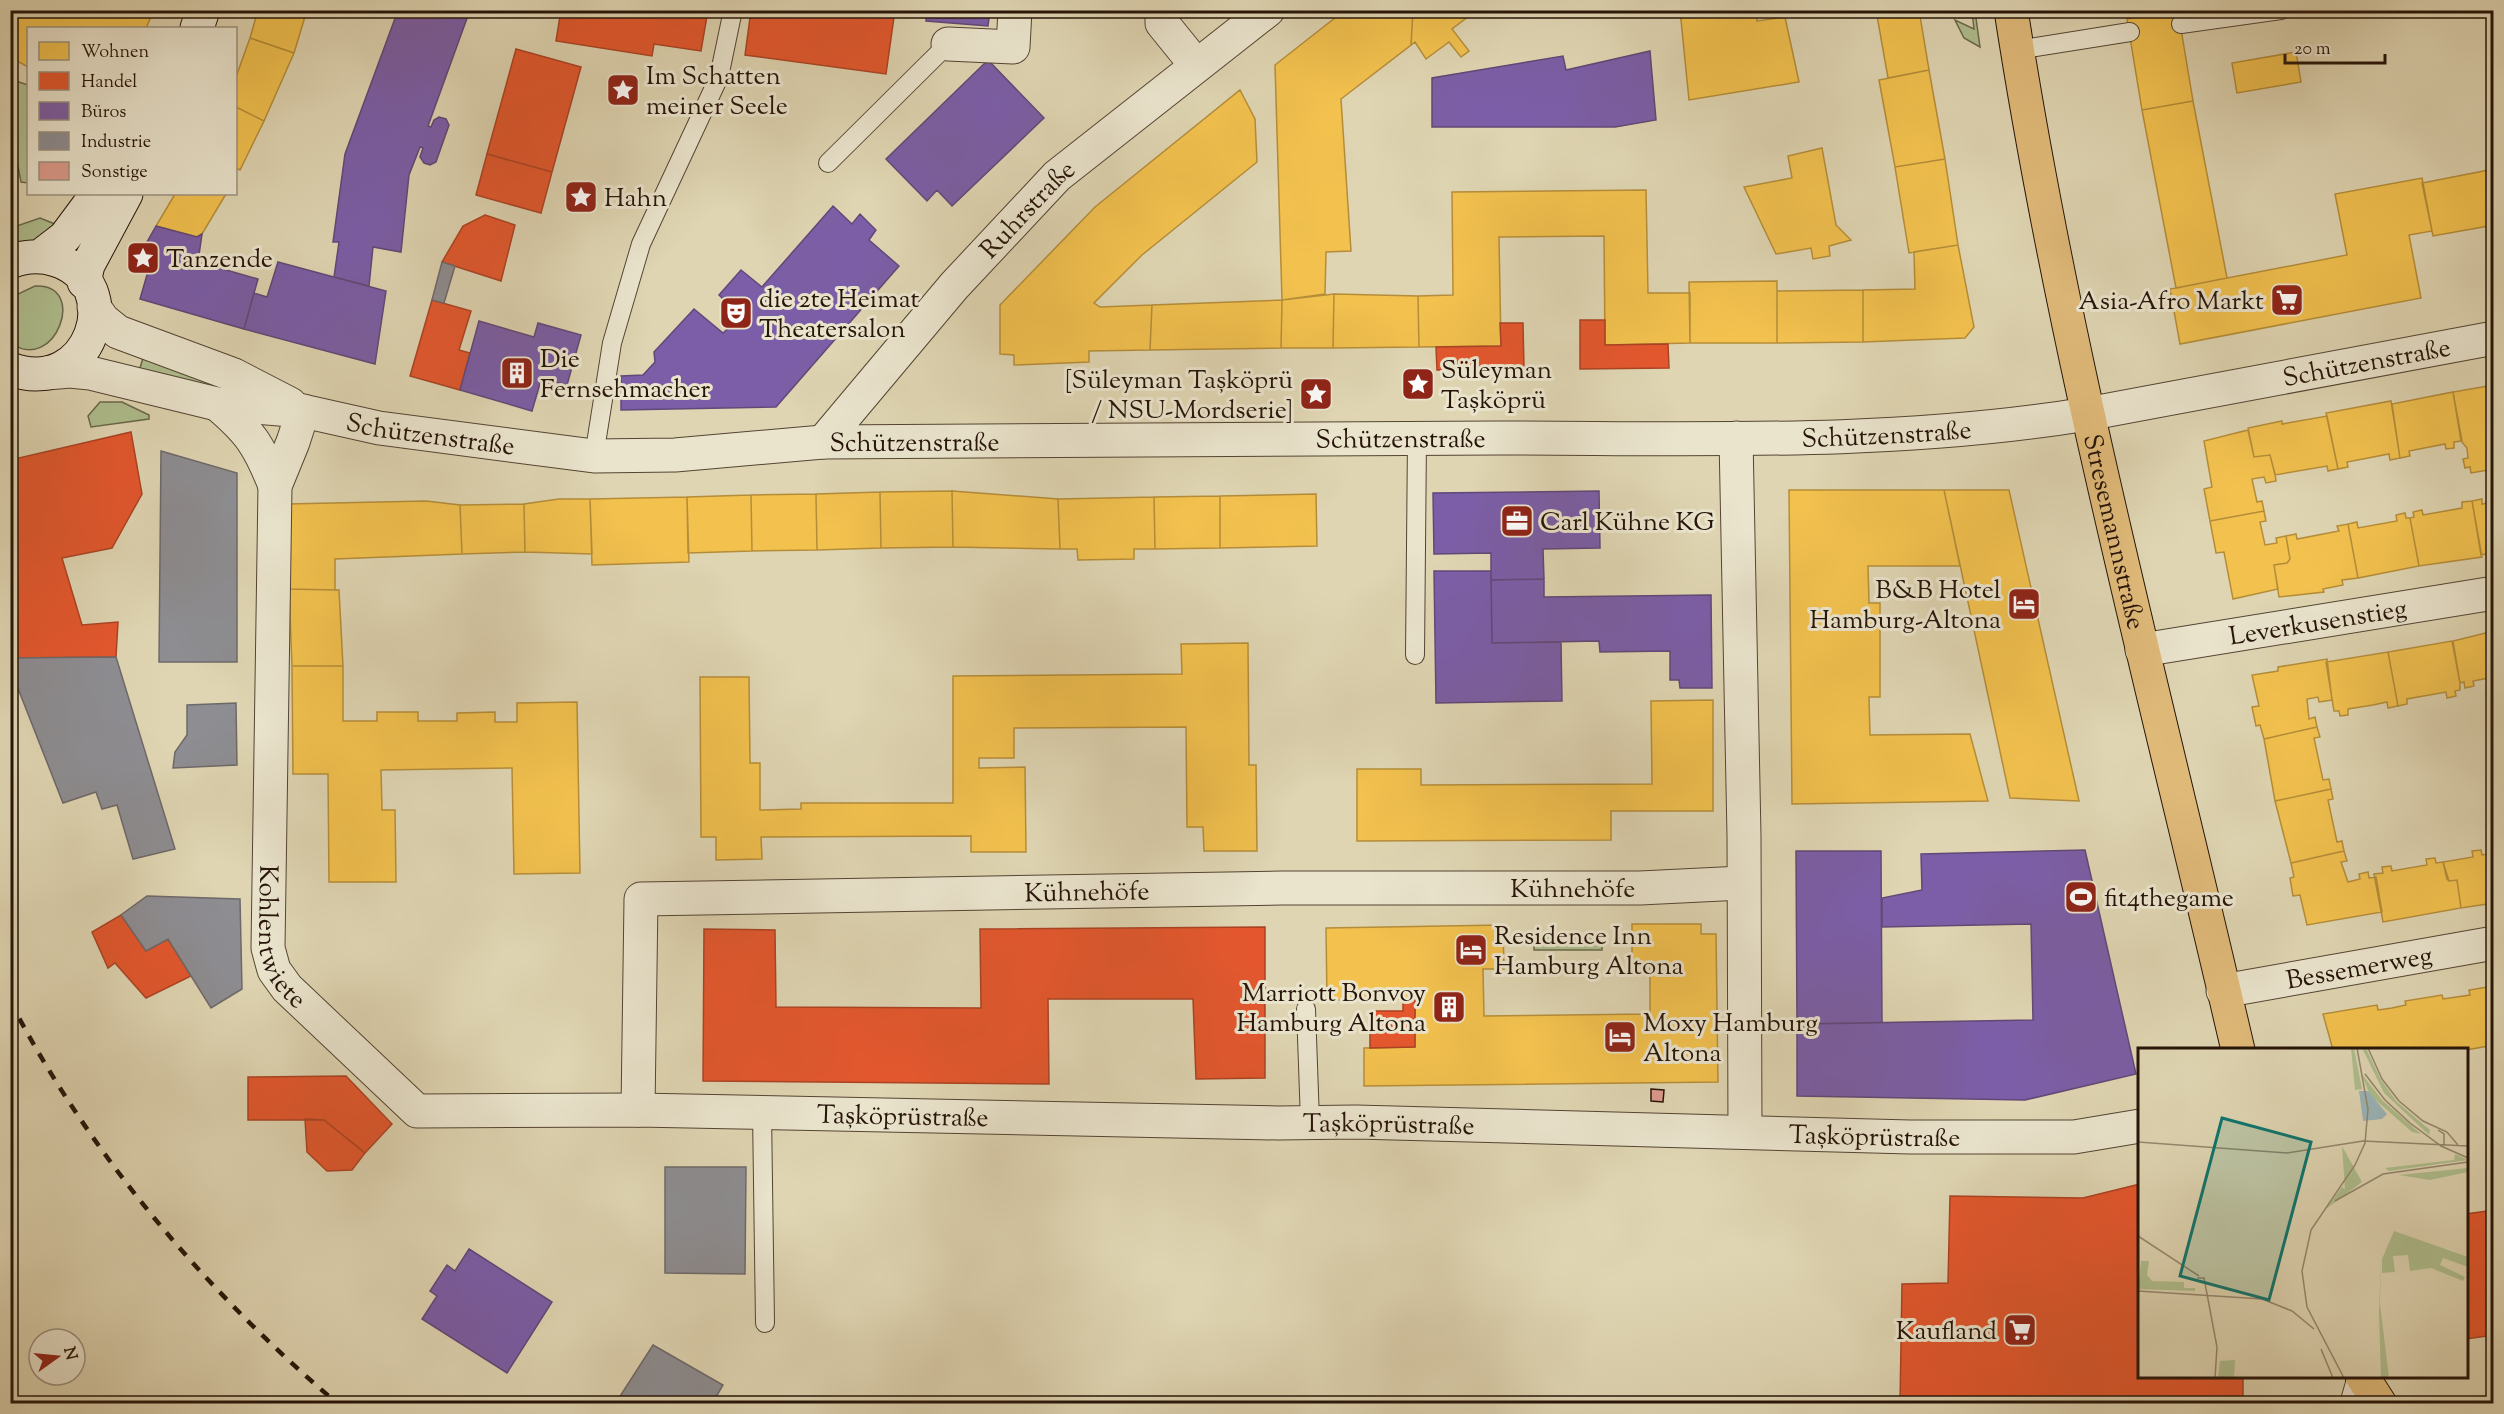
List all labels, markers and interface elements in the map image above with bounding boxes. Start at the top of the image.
legend [27,27,237,195]
scale bar [2285,27,2386,65]
text: 20 m [2294,37,2331,63]
text: Wohnen [81,40,149,66]
place label: Im Schatten meiner Seele [646,59,788,126]
text: Handel [81,70,137,96]
place icon: Im Schatten meiner Seele [605,72,641,108]
text: Büros [81,100,126,126]
text: Industrie [81,130,151,156]
street label: Ruhrstraße [972,152,1084,268]
text: Sonstige [81,160,148,186]
place icon: Hahn [563,179,599,215]
place label: Hahn [604,181,667,218]
place icon: Tanzende [125,240,161,276]
place label: Tanzende [166,242,273,279]
place label: die 2te Heimat Theatersalon [759,282,919,349]
supermarket icon: Asia-Afro Markt [2269,282,2305,318]
place label: Asia-Afro Markt [2079,284,2264,321]
theatre icon: die 2te Heimat Theatersalon [718,295,754,331]
street label: Schützenstraße [2280,330,2454,398]
place label: Die Fernsehmacher [540,342,711,409]
place label: Süleyman Taşköprü [1441,353,1552,420]
building icon: Die Fernsehmacher [499,355,535,391]
place label: [Süleyman Taşköprü / NSU-Mordserie] [1065,363,1293,430]
place icon: Süleyman Taşköprü [1400,366,1436,402]
place icon: [Süleyman Taşköprü / NSU-Mordserie] [1298,376,1334,412]
street label: Schützenstraße [342,405,517,467]
street label: Schützenstraße [1801,413,1973,459]
street label: Schützenstraße [1315,422,1486,460]
street label: Schützenstraße [829,425,1000,463]
street label: Stresemannstraße [2072,431,2153,634]
office icon: Carl Kühne KG [1499,503,1535,539]
place label: Carl Kühne KG [1540,505,1715,542]
place label: B&B Hotel Hamburg-Altona [1810,573,2001,640]
hotel icon: B&B Hotel Hamburg-Altona [2006,586,2042,622]
street label: Leverkusenstieg [2226,591,2410,657]
street label: Kohlentwiete [247,865,314,1018]
street label: Kühnehöfe [1510,872,1635,909]
street label: Kühnehöfe [1024,874,1150,913]
sports icon: fit4thegame [2063,879,2099,915]
place label: fit4thegame [2104,881,2234,918]
place label: Residence Inn Hamburg Altona [1494,919,1684,986]
hotel icon: Residence Inn Hamburg Altona [1453,932,1489,968]
street label: Bessemerweg [2283,938,2435,1000]
place label: Marriott Bonvoy Hamburg Altona [1236,976,1426,1043]
building icon: Marriott Bonvoy Hamburg Altona [1431,989,1467,1025]
place label: Moxy Hamburg Altona [1643,1006,1818,1073]
hotel icon: Moxy Hamburg Altona [1602,1019,1638,1055]
inset map [2138,1048,2468,1378]
street label: Taşköprüstraße [817,1098,989,1138]
street label: Taşköprüstraße [1303,1106,1475,1146]
street label: Taşköprüstraße [1788,1118,1960,1158]
supermarket icon: Kaufland [2002,1312,2038,1348]
place label: Kaufland [1896,1314,1997,1351]
north arrow [27,1327,87,1387]
text: N [56,1345,82,1363]

